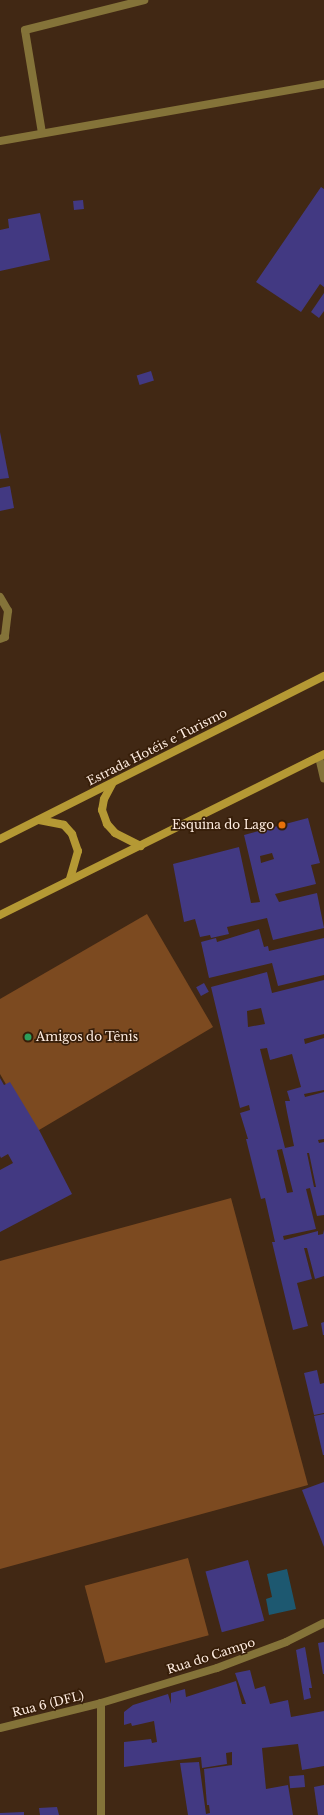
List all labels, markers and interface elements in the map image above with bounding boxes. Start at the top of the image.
street label: Estrada Hotéis e Turismo [84,705,230,789]
place label: Esquina do Lago [172,818,274,832]
marker: Esquina do Lago [277,820,287,830]
place label: Amigos do Tênis [36,1030,139,1044]
marker: Amigos do Tênis [23,1032,33,1042]
street label: Rua do Campo [165,1635,257,1677]
street label: Rua 6 (DFL) [10,1688,86,1720]

